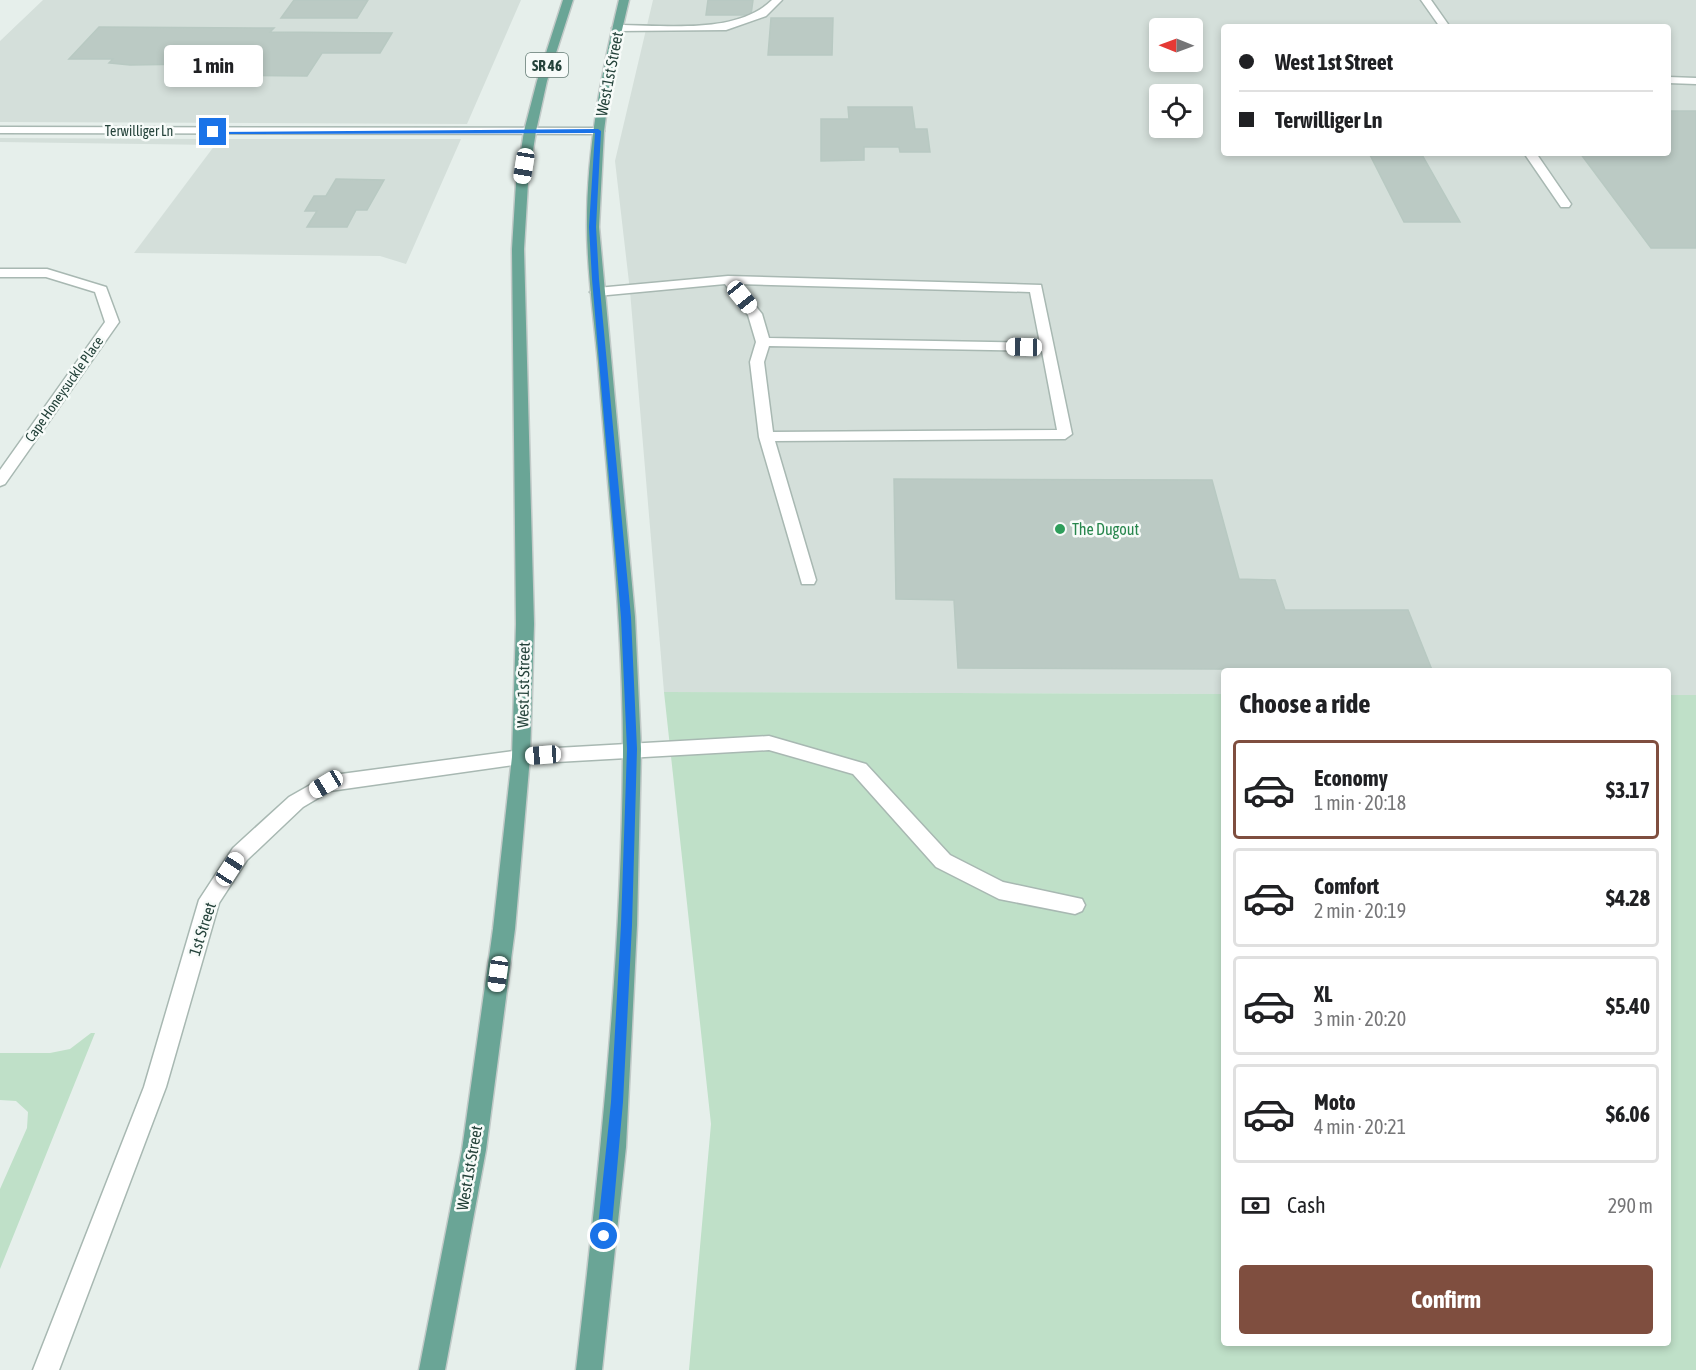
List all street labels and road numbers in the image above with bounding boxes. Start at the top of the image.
street label: West 1st Street [592,30,626,118]
road number: SR 46 [526,53,568,77]
street label: Terwilliger Ln [105,123,173,139]
street label: Cape Honeysuckle Place [22,333,106,445]
street label: West 1st Street [513,642,533,728]
street label: 1st Street [185,900,219,958]
street label: West 1st Street [453,1124,485,1212]

